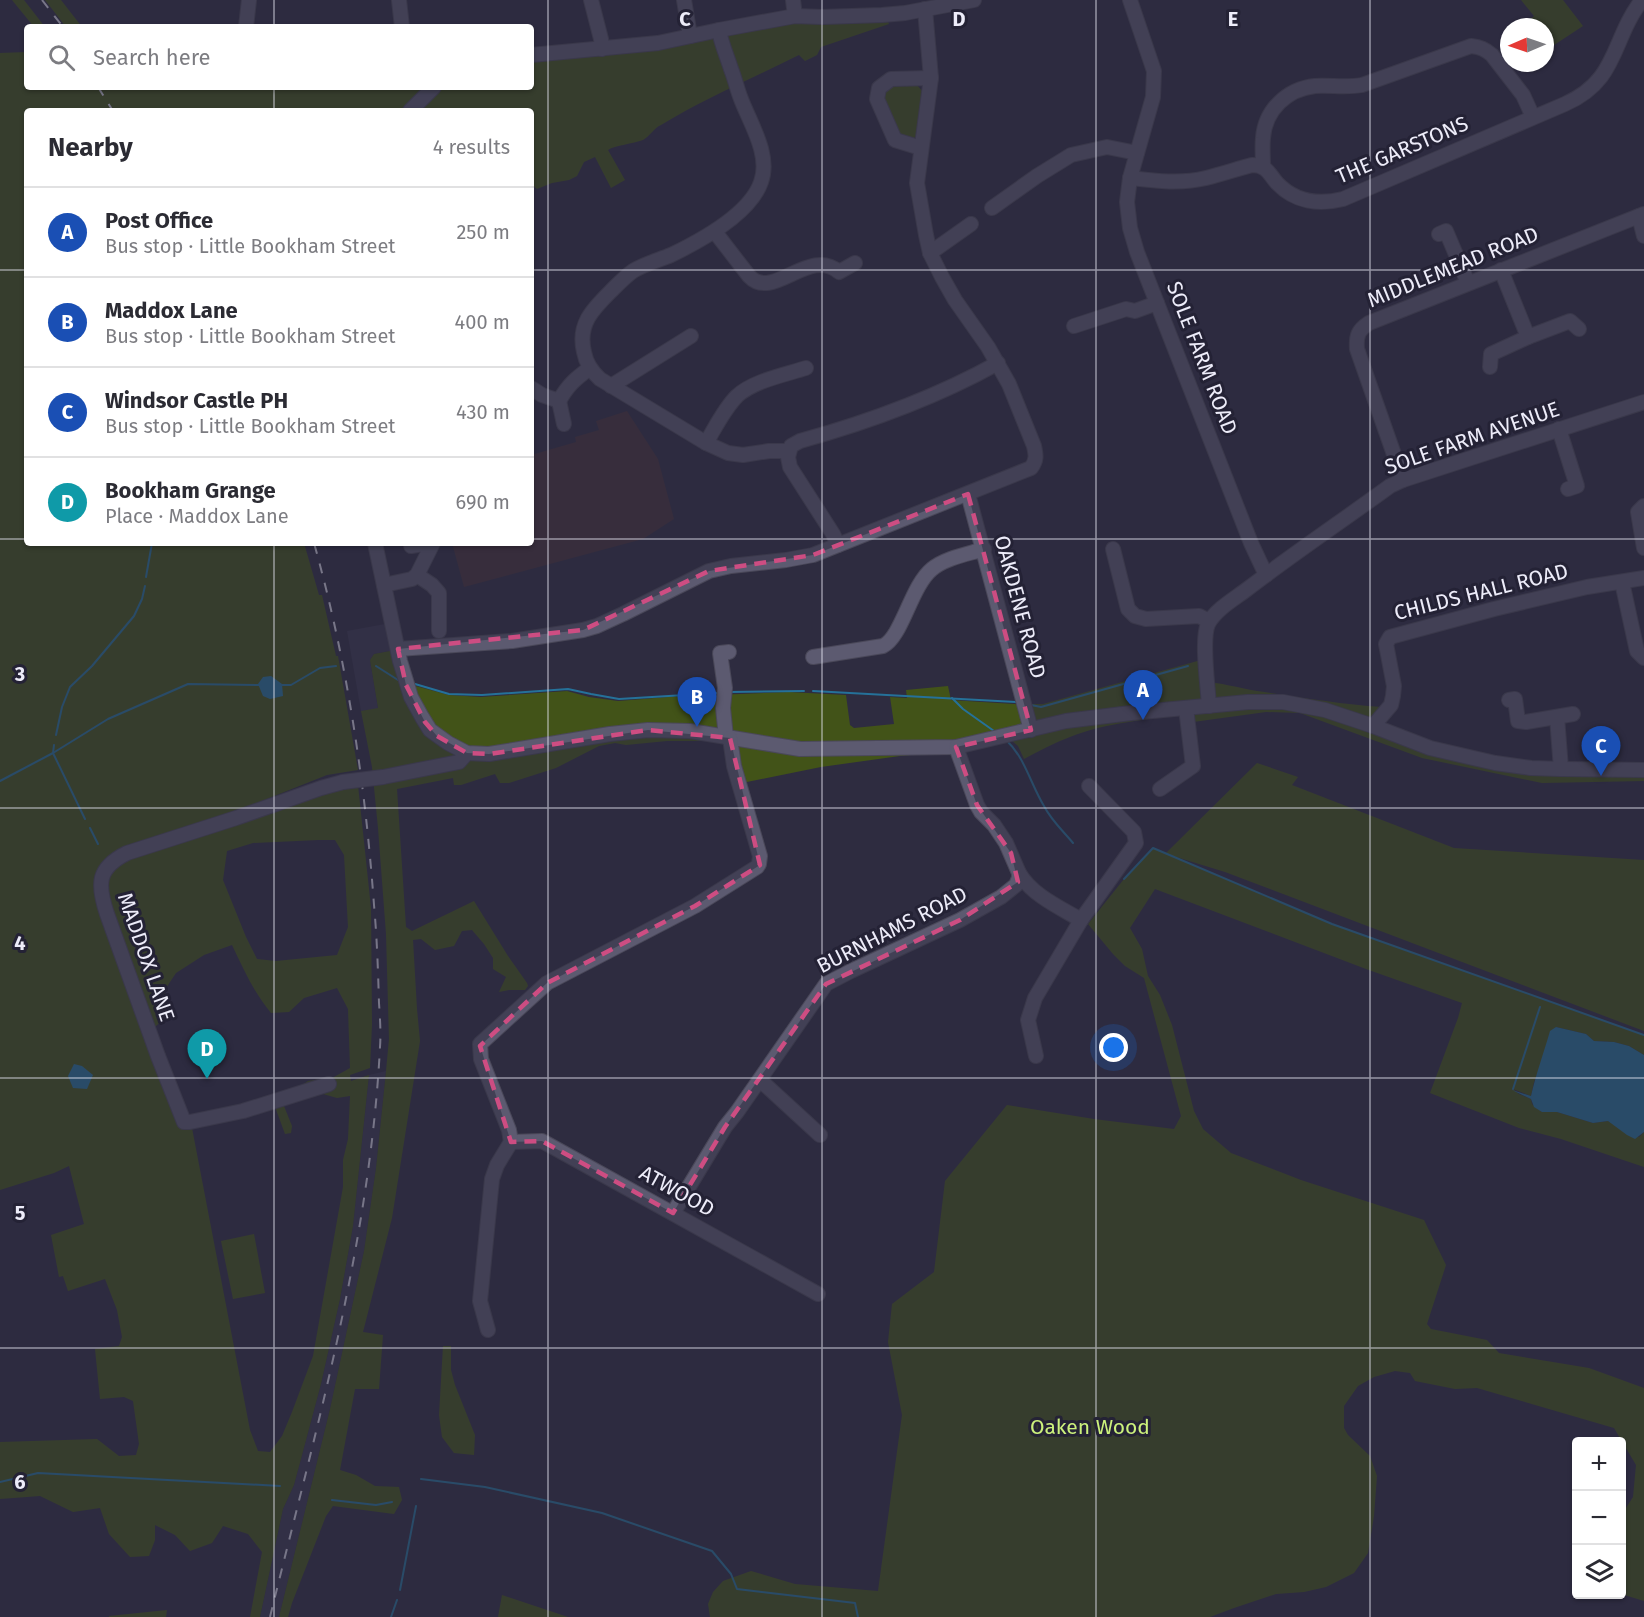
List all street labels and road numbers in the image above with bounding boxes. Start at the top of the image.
street label: THE GARSTONS [1332,110,1472,190]
street label: MIDDLEMEAD ROAD [1364,221,1542,313]
street label: SOLE FARM ROAD [1161,278,1243,438]
street label: SOLE FARM AVENUE [1381,396,1563,480]
street label: OAKDENE ROAD [988,533,1052,681]
street label: CHILDS HALL ROAD [1391,558,1571,626]
street label: BURNHAMS ROAD [812,881,972,979]
street label: MADDOX LANE [112,889,180,1025]
street label: ATWOOD [635,1160,719,1222]

